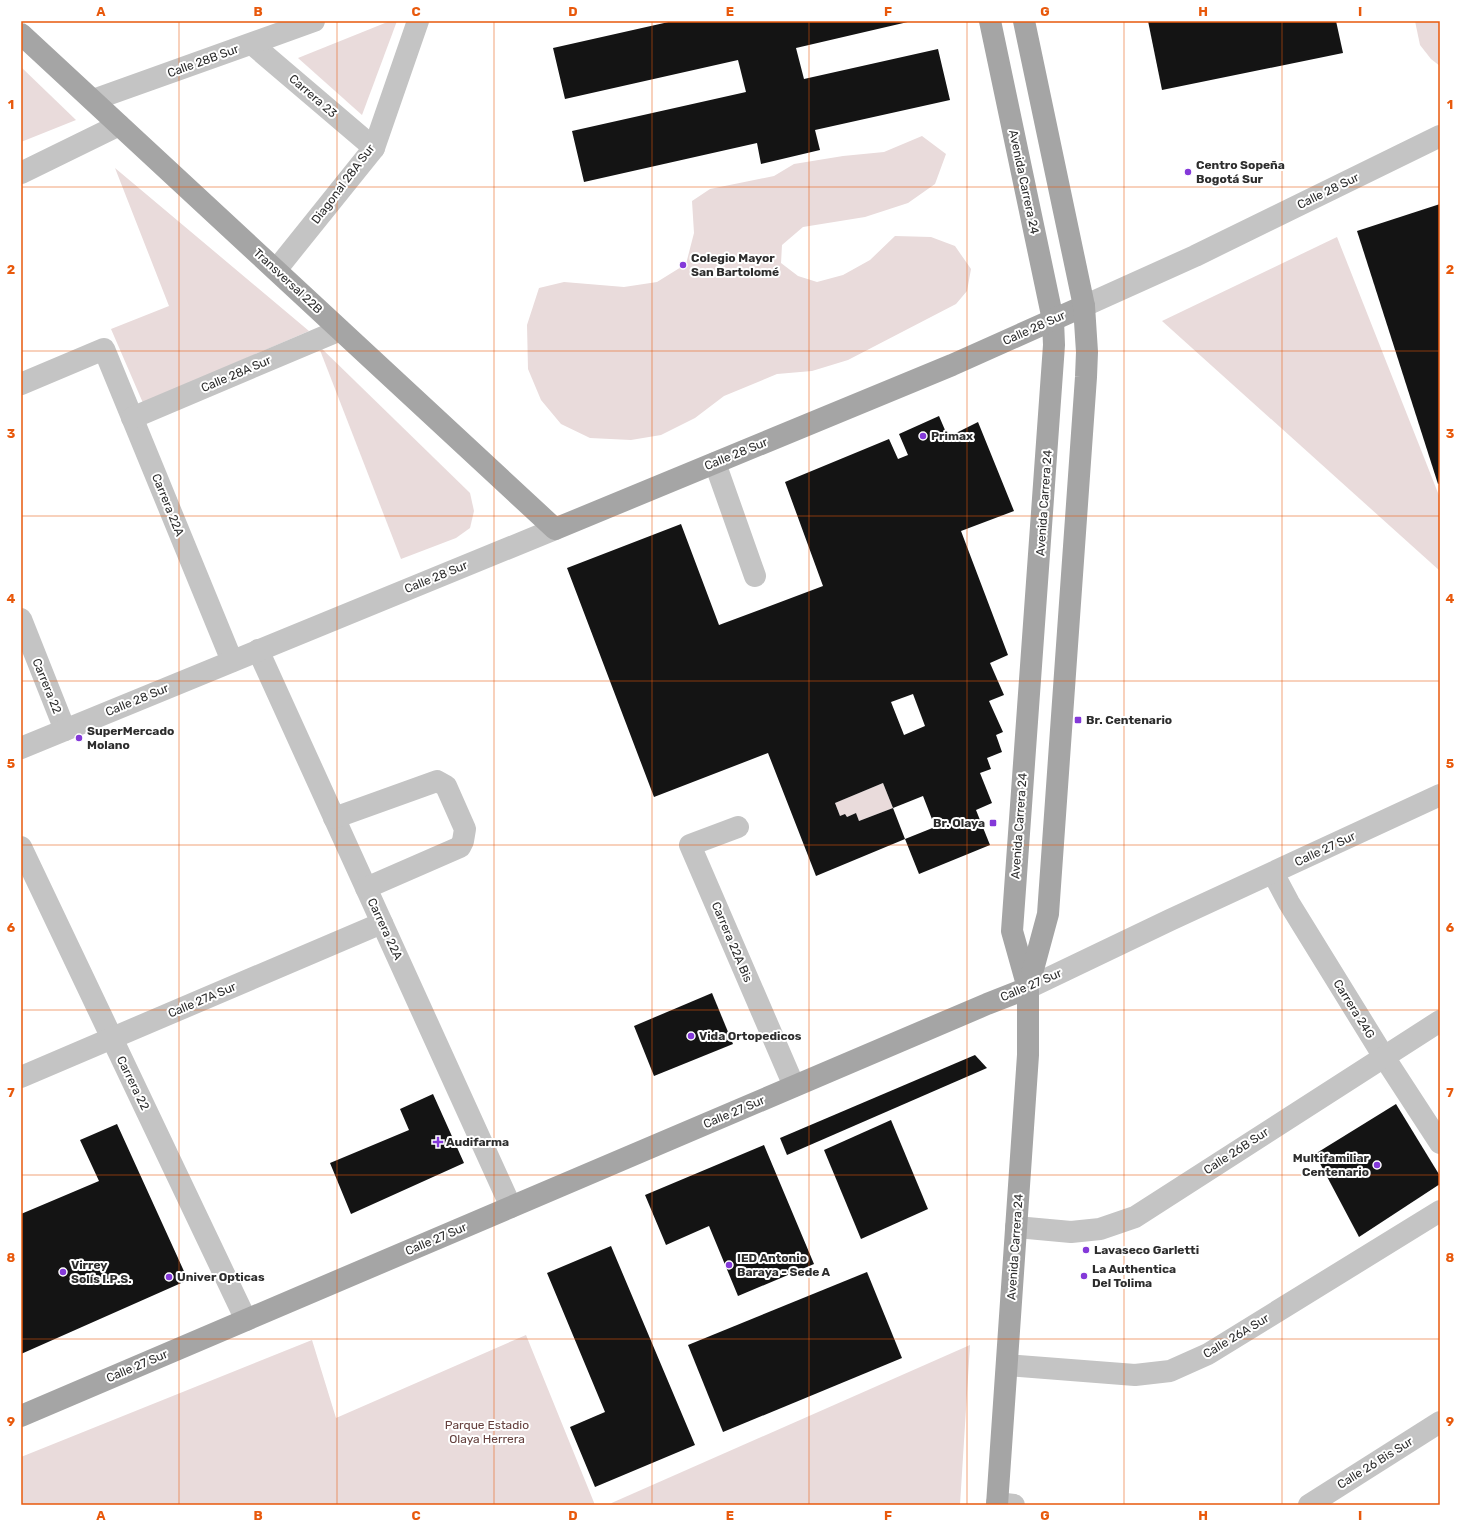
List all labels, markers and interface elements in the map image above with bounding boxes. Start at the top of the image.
text: A [96,4,106,19]
text: B [253,4,263,19]
text: C [411,4,421,19]
text: D [568,4,578,19]
text: E [726,4,734,19]
text: F [884,4,892,19]
text: G [1040,4,1050,19]
text: H [1198,4,1208,19]
text: I [1358,4,1362,19]
street label: Calle 28B Sur [165,41,241,80]
street label: Carrera 23 [286,71,340,121]
text: 1 [8,97,14,112]
text: 1 [1447,97,1453,112]
street label: Avenida Carrera 24 [1006,128,1042,236]
street label: Diagonal 28A Sur [308,141,378,227]
place label: Centro Sopeña Bogotá Sur [1196,158,1285,186]
marker: Centro Sopeña Bogotá Sur [1183,167,1193,177]
street label: Calle 28 Sur [1295,170,1362,212]
street label: Transversal 22B [251,246,325,316]
place label: Colegio Mayor San Bartolomé [691,251,779,279]
marker: Colegio Mayor San Bartolomé [678,260,688,270]
text: 2 [7,262,15,277]
text: 2 [1446,262,1454,277]
street label: Calle 28 Sur [1001,308,1068,348]
street label: Calle 28A Sur [199,353,274,395]
text: 3 [7,426,16,441]
text: 3 [1446,426,1455,441]
place label: Primax [931,429,973,443]
marker: Primax [918,431,928,441]
street label: Calle 28 Sur [702,435,770,473]
street label: Avenida Carrera 24 [1033,449,1055,557]
street label: Carrera 22A [149,472,187,538]
street label: Calle 28 Sur [402,558,470,596]
text: 4 [7,591,16,606]
text: 4 [1446,591,1455,606]
street label: Carrera 22 [30,656,64,716]
street label: Calle 28 Sur [103,681,171,719]
place label: Br. Centenario [1086,713,1172,727]
marker: Br. Centenario [1073,715,1083,725]
place label: SuperMercado Molano [87,724,174,752]
marker: SuperMercado Molano [74,733,84,743]
text: 5 [7,756,15,771]
text: 5 [1446,756,1454,771]
street label: Avenida Carrera 24 [1008,772,1030,880]
place label: Br. Olaya [933,816,985,830]
marker: Br. Olaya [988,818,998,828]
street label: Calle 27 Sur [1292,829,1358,869]
street label: Carrera 22A [365,896,405,962]
street label: Carrera 22A Bis [709,900,755,984]
text: 6 [7,920,16,935]
text: 6 [1446,920,1455,935]
street label: Calle 27 Sur [998,966,1064,1004]
street label: Carrera 24G [1330,977,1378,1041]
street label: Calle 27A Sur [166,979,239,1021]
place label: Vida Ortopedicos [699,1029,802,1043]
marker: Vida Ortopedicos [686,1031,696,1041]
street label: Carrera 22 [114,1054,152,1112]
text: 7 [7,1085,15,1100]
text: 7 [1446,1085,1454,1100]
street label: Calle 27 Sur [701,1093,767,1131]
street label: Calle 26B Sur [1201,1125,1271,1177]
place label: Audifarma [446,1135,509,1149]
marker: Audifarma [433,1137,443,1147]
place label: Multifamiliar Centenario [1293,1151,1370,1179]
marker: Multifamiliar Centenario [1372,1160,1382,1170]
street label: Avenida Carrera 24 [1004,1193,1026,1301]
street label: Calle 27 Sur [403,1220,469,1258]
place label: Lavaseco Garletti [1094,1243,1199,1257]
marker: Lavaseco Garletti [1081,1245,1091,1255]
text: 8 [7,1250,16,1265]
text: 8 [1446,1250,1455,1265]
place label: IED Antonio Baraya - Sede A [737,1251,831,1279]
place label: Virrey Solís I.P.S. [71,1258,132,1286]
marker: IED Antonio Baraya - Sede A [724,1260,734,1270]
place label: La Authentica Del Tolima [1092,1262,1176,1290]
marker: Virrey Solís I.P.S. [58,1267,68,1277]
place label: Univer Opticas [177,1270,265,1284]
marker: La Authentica Del Tolima [1079,1271,1089,1281]
marker: Univer Opticas [164,1272,174,1282]
street label: Calle 26A Sur [1201,1311,1272,1361]
street label: Calle 27 Sur [104,1347,170,1385]
text: 9 [7,1414,15,1429]
text: 9 [1446,1414,1454,1429]
park label: Parque Estadio Olaya Herrera [445,1418,529,1446]
street label: Calle 26 Bis Sur [1335,1434,1416,1492]
text: A [96,1508,106,1523]
text: B [253,1508,263,1523]
text: C [411,1508,421,1523]
text: D [568,1508,578,1523]
text: E [726,1508,734,1523]
text: F [884,1508,892,1523]
text: G [1040,1508,1050,1523]
text: H [1198,1508,1208,1523]
text: I [1358,1508,1362,1523]

